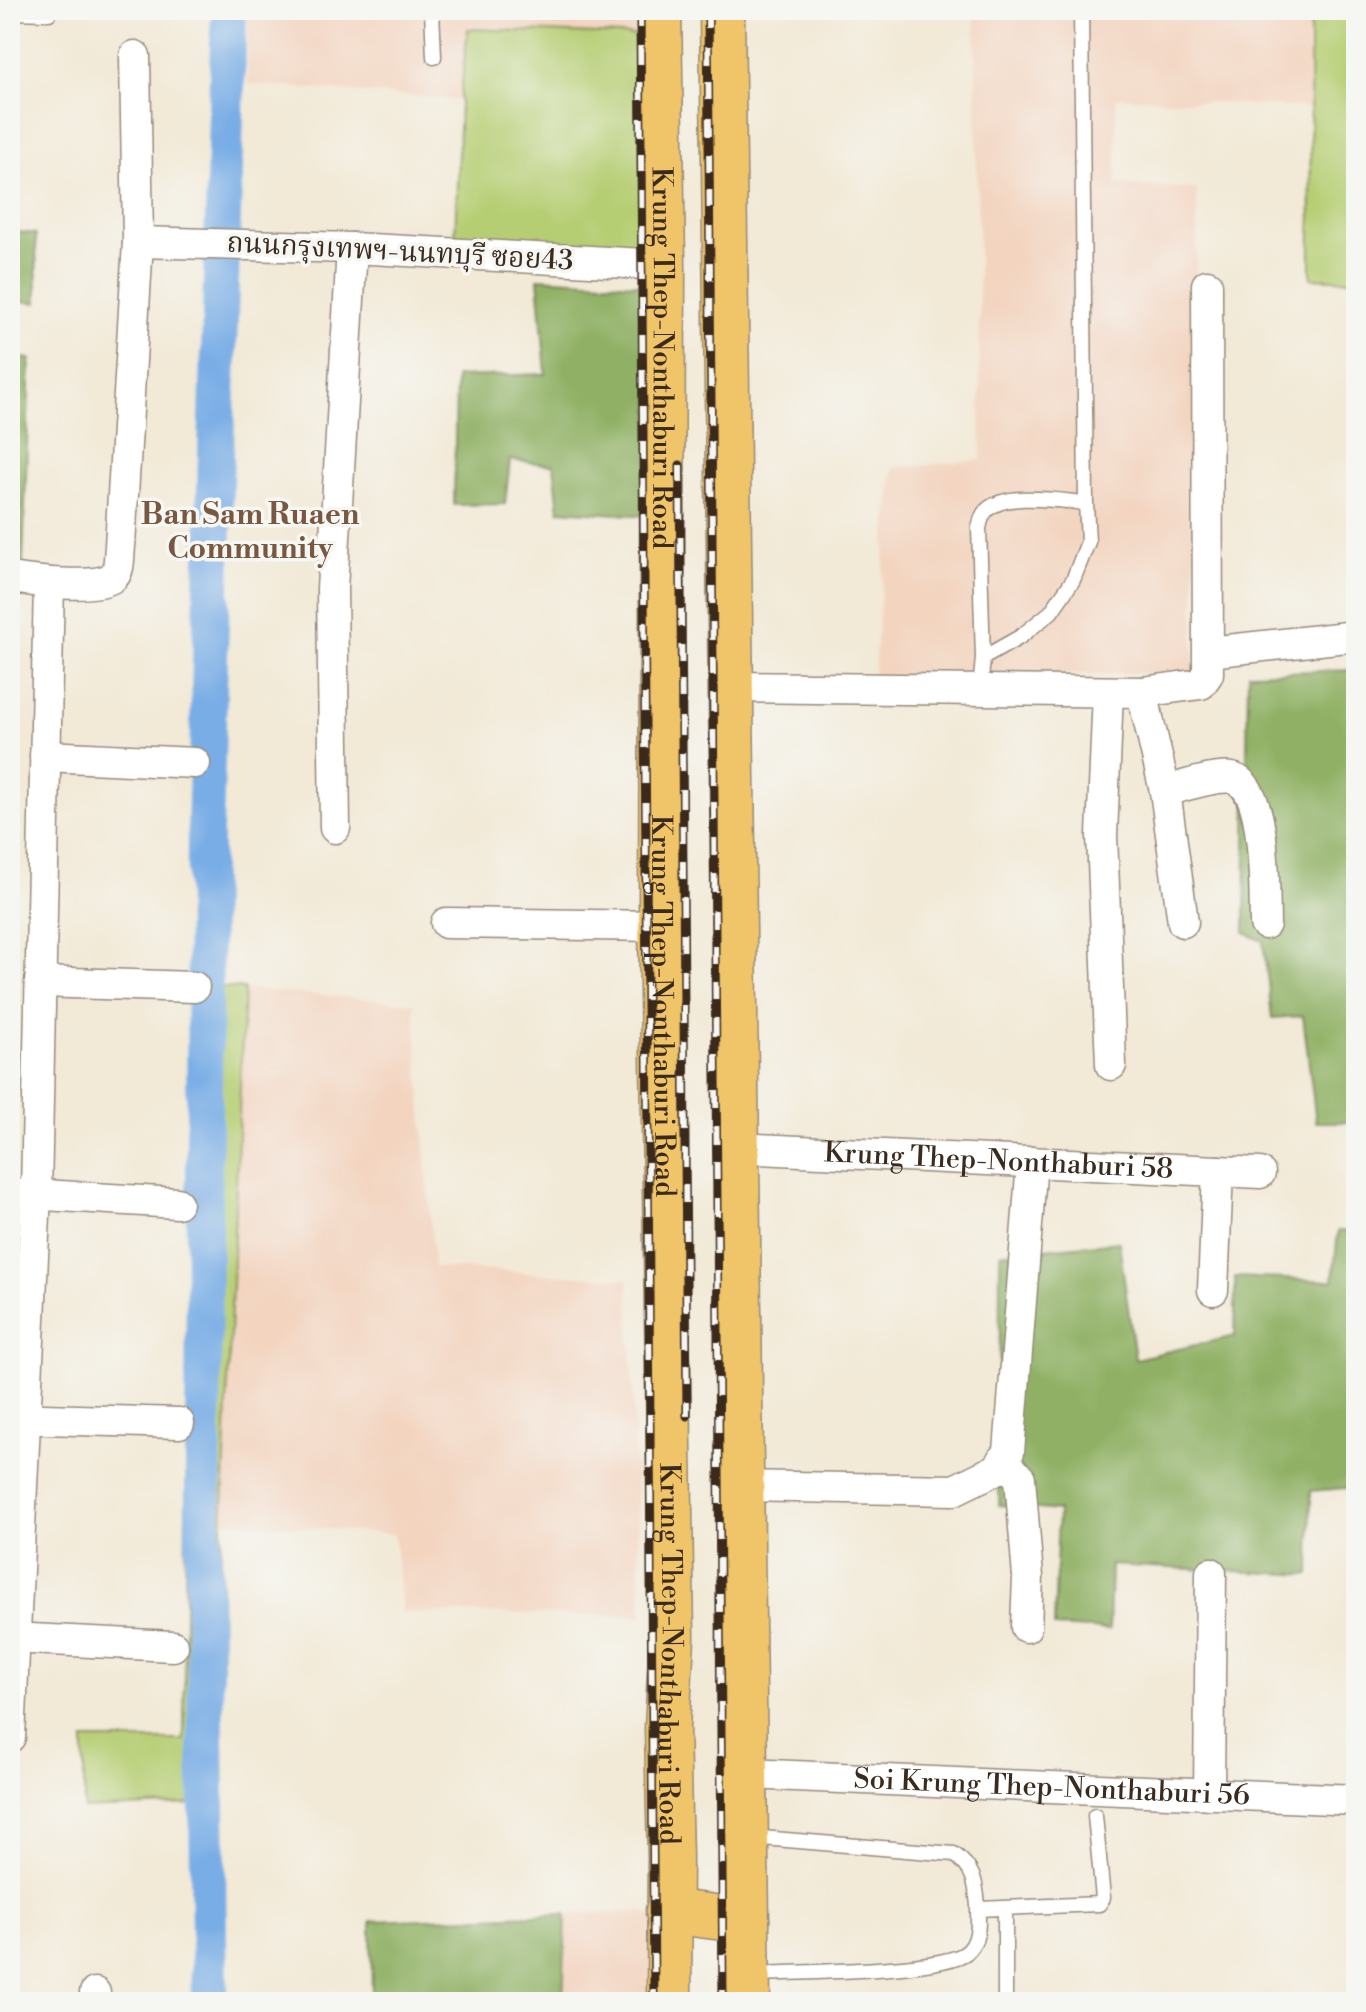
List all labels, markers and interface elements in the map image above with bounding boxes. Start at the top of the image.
street label: Krung Thep-Nonthaburi Road [644,167,681,549]
street label: ถนนกรุงเทพฯ-นนทบุรี ซอย43 [226,225,574,279]
district label: Ban Sam Ruaen Community [141,496,360,568]
street label: Krung Thep-Nonthaburi Road [643,815,683,1197]
street label: Krung Thep-Nonthaburi 58 [823,1135,1174,1186]
street label: Krung Thep-Nonthaburi Road [649,1463,690,1845]
street label: Soi Krung Thep-Nonthaburi 56 [853,1761,1251,1813]

